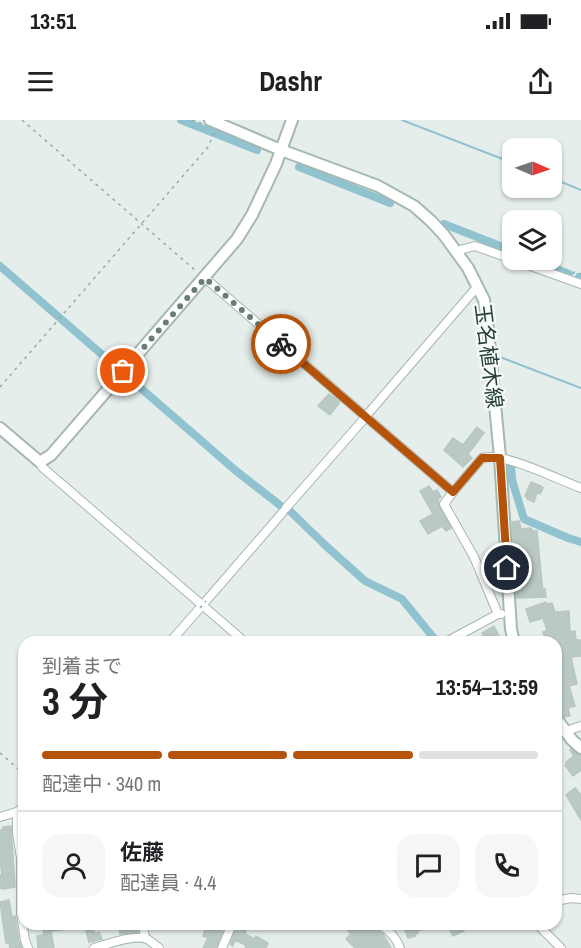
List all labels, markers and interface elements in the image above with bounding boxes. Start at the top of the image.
text: 13:51 [30,6,76,36]
text: Dashr [259,63,322,99]
icon: menu [24,65,57,98]
icon: share [524,65,557,98]
north arrow [502,138,562,198]
map controls [502,138,562,270]
button: layers [502,210,562,270]
street label: 玉名植木線 [468,302,510,410]
courier [251,314,311,374]
icon: bike [265,328,298,361]
pin [97,345,148,396]
icon: bag [106,354,139,387]
pin [481,542,532,593]
icon: home [490,551,523,584]
text: 到着まで [42,652,122,679]
text: 13:54–13:59 [436,672,538,702]
text: 3 分 [42,675,108,727]
text: 配達中 · 340 m [42,770,161,797]
button: person [42,834,105,897]
button: chat [397,834,460,897]
button: phone [475,834,538,897]
text: 佐藤 [120,837,164,867]
text: 配達員 · 4.4 [120,869,216,896]

